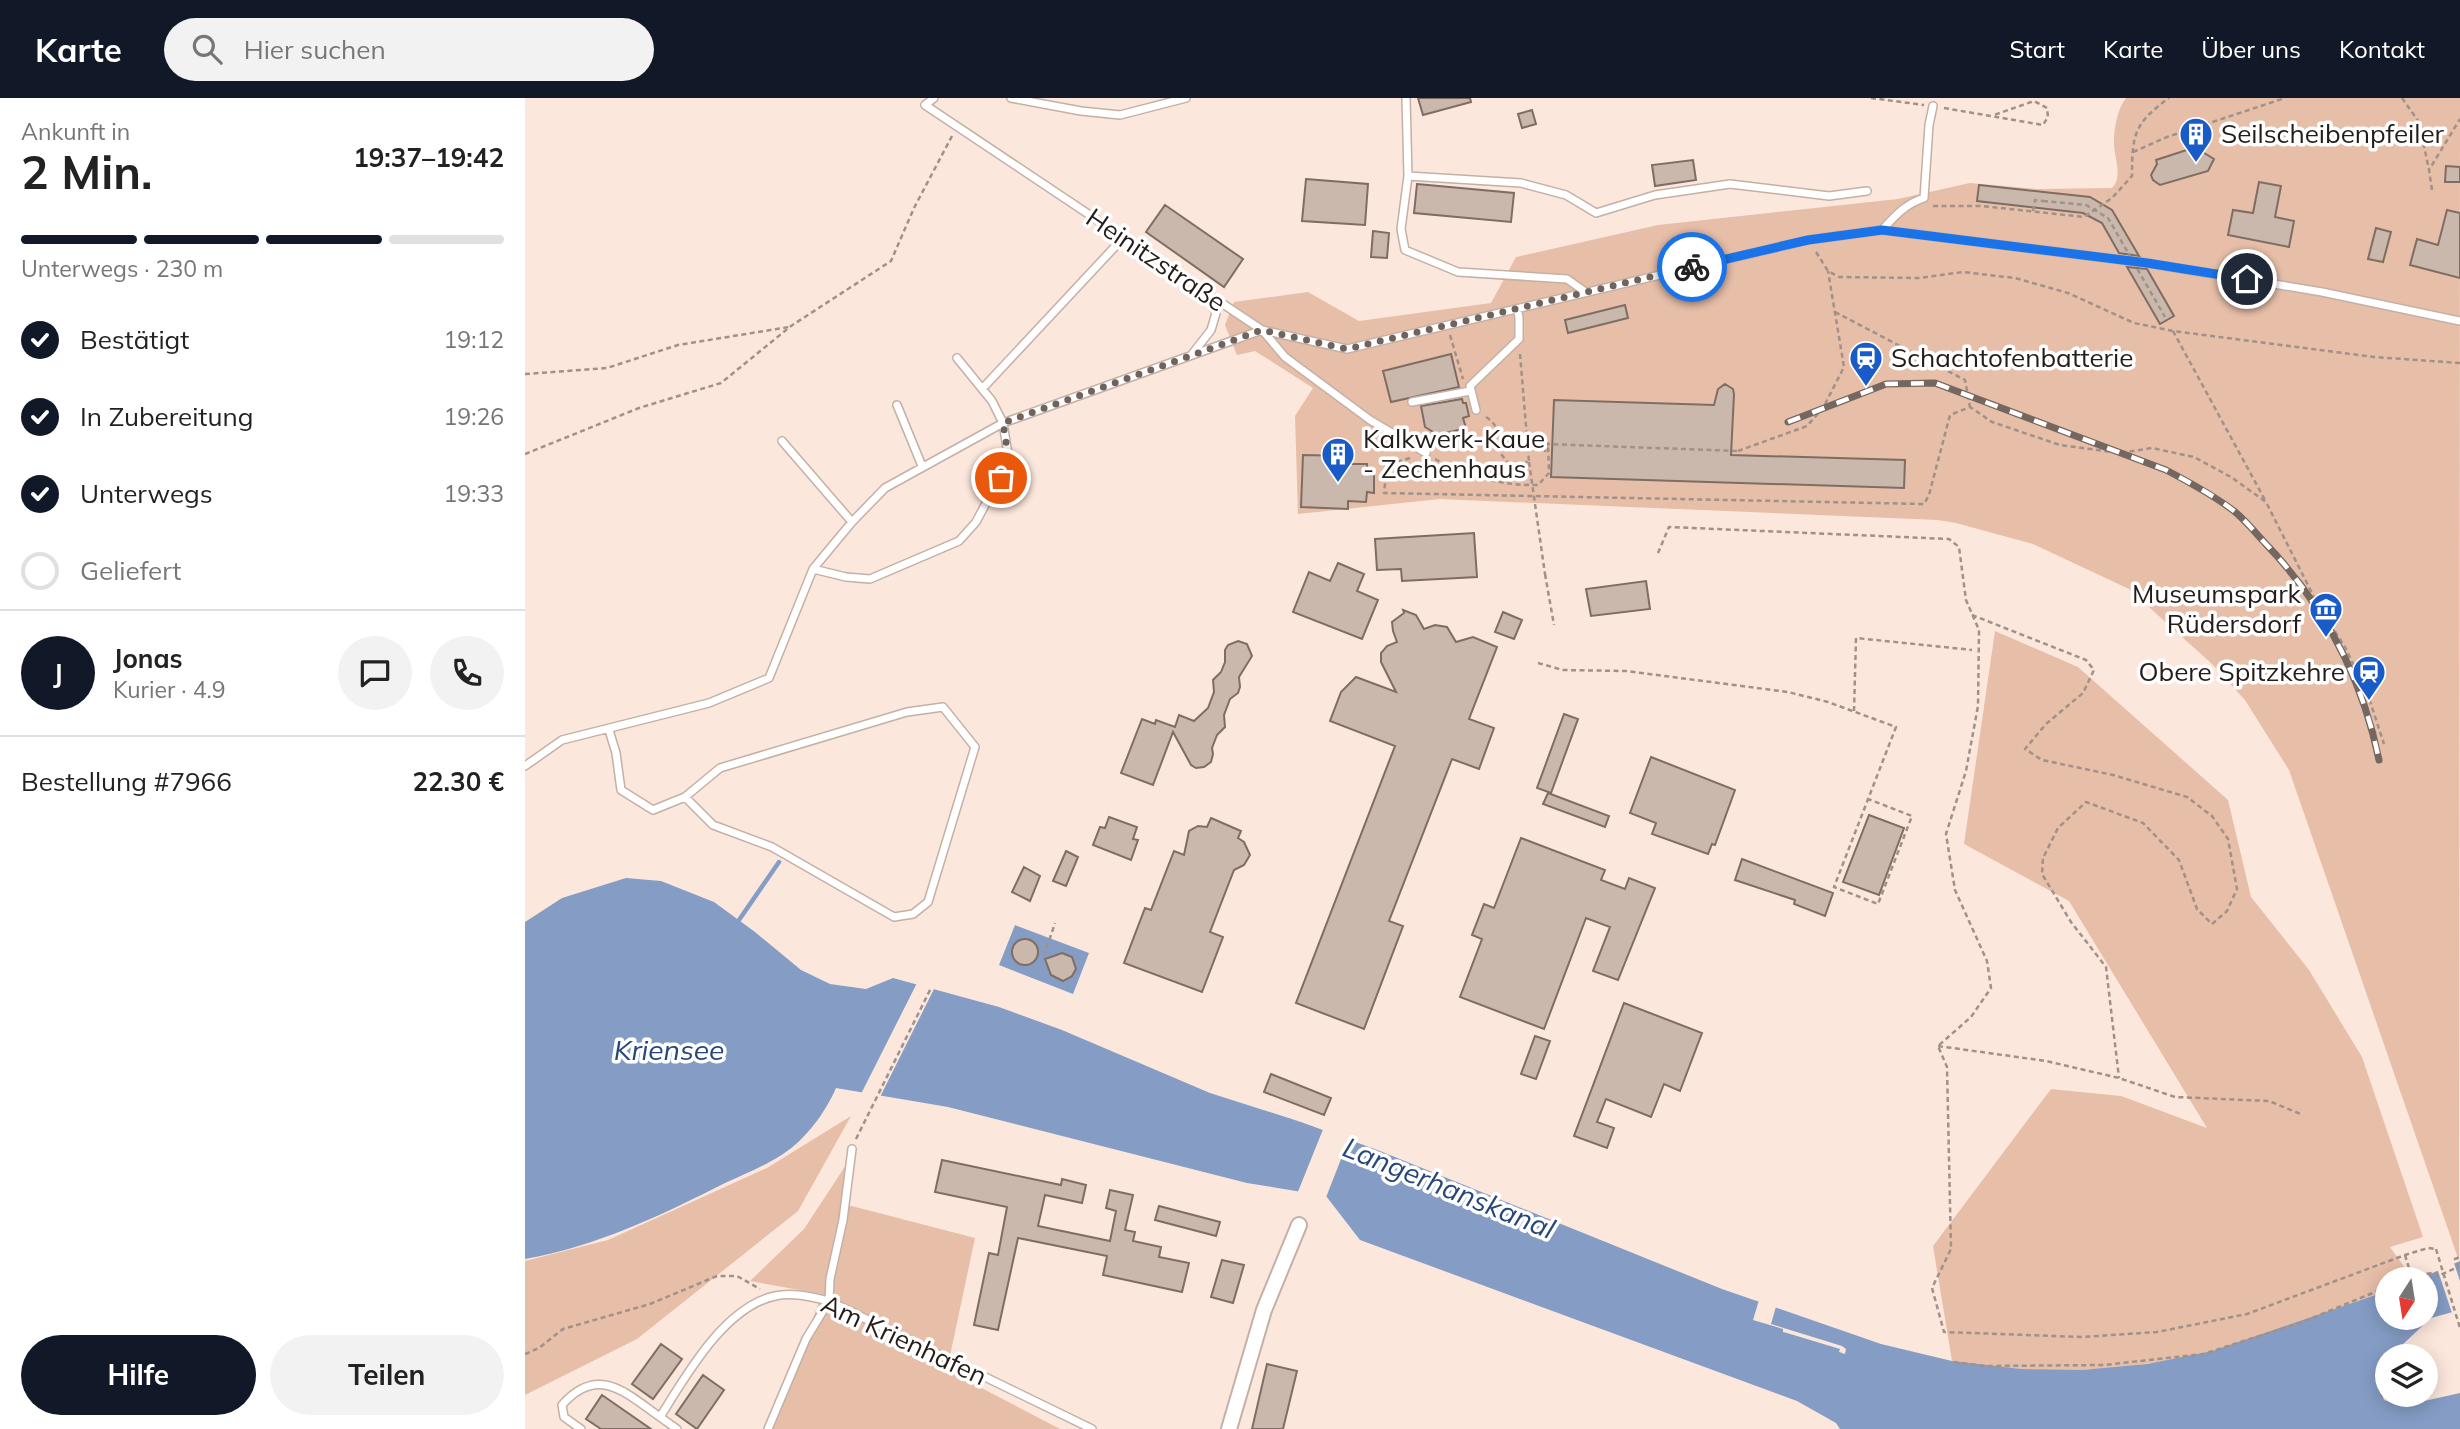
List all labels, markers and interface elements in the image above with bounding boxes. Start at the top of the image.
search box [164,18,654,81]
text: Karte [35,29,122,70]
icon: search [188,30,226,68]
text: Hier suchen [244,33,386,66]
text: Start [2009,34,2065,64]
text: Karte [2103,34,2163,64]
text: Über uns [2201,34,2301,64]
text: Kontakt [2339,34,2425,64]
building icon: Seilscheibenpfeiler [2177,115,2215,164]
text: Ankunft in [21,117,130,146]
place label: Seilscheibenpfeiler [2221,117,2445,150]
text: 19:37–19:42 [353,141,504,174]
text: 2 Min. [21,143,152,201]
street label: Heinitzstraße [1080,201,1232,318]
courier [1657,232,1727,302]
icon: bike [1673,248,1711,286]
pin [2217,249,2277,309]
text: Unterwegs · 230 m [21,254,223,283]
icon: home [2228,260,2266,298]
icon: check [21,321,59,359]
text: Bestätigt [80,323,189,356]
text: 19:12 [444,325,504,354]
station icon: Schachtofenbatterie [1847,339,1885,388]
place label: Schachtofenbatterie [1891,341,2133,374]
icon: check [21,398,59,436]
text: In Zubereitung [80,400,253,433]
text: 19:26 [444,402,504,431]
place label: Kalkwerk-Kaue - Zechenhaus [1363,422,1545,485]
building icon: Kalkwerk-Kaue - Zechenhaus [1319,435,1357,484]
pin [971,448,1031,508]
icon: bag [982,459,1020,497]
icon: check [21,475,59,513]
text: Unterwegs [80,477,213,510]
text: 19:33 [444,479,504,508]
text: Geliefert [80,554,181,587]
place label: Museumspark Rüdersdorf [2132,577,2302,640]
museum icon: Museumspark Rüdersdorf [2307,590,2345,639]
button: chat [338,636,412,710]
button: phone [430,636,504,710]
text: Jonas [113,642,183,675]
station icon: Obere Spitzkehre [2350,653,2388,702]
place label: Obere Spitzkehre [2139,655,2345,688]
text: J [53,657,63,690]
text: Kurier · 4.9 [113,675,225,704]
text: Bestellung #7966 [21,765,232,798]
text: 22.30 € [412,765,504,798]
water label: Kriensee [614,1032,724,1067]
water label: Langerhanskanal [1338,1129,1560,1246]
north arrow [2375,1267,2438,1330]
map controls [2375,1267,2438,1407]
street label: Am Krienhafen [816,1287,992,1392]
button: Hilfe [21,1335,256,1415]
button: Teilen [270,1335,504,1415]
button: layers [2375,1344,2438,1407]

